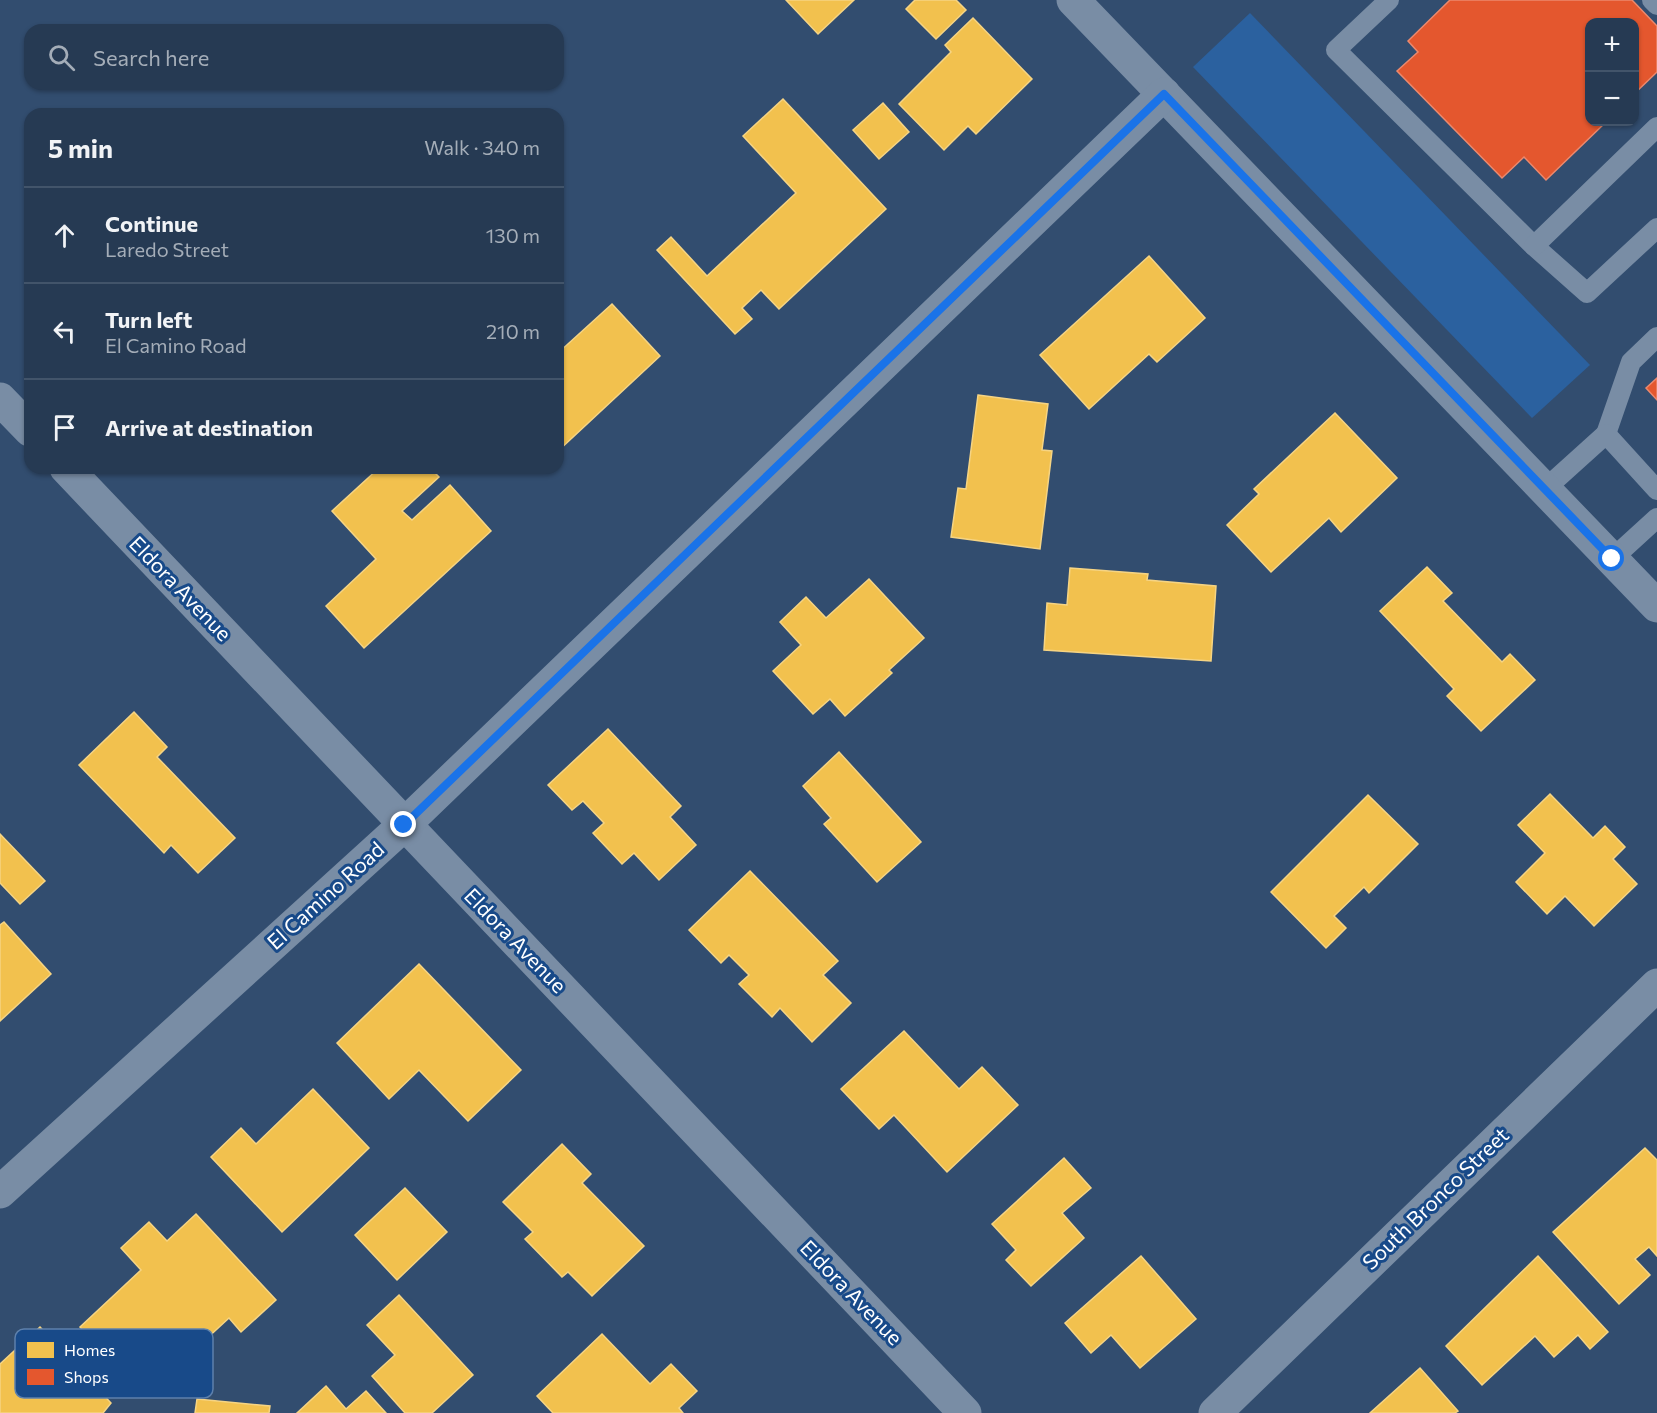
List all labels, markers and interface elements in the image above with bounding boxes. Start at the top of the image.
map controls [1585,18,1639,126]
button: + [1585,18,1639,72]
search box [24,24,564,90]
icon: search [45,41,78,74]
text: Search here [93,44,209,71]
button: − [1585,72,1639,126]
text: 5 min [48,132,113,163]
text: Walk · 340 m [424,135,540,159]
text: Continue [105,210,198,237]
icon: ahead [48,219,81,252]
text: 130 m [486,223,540,247]
text: Laredo Street [105,237,229,261]
text: Turn left [105,306,192,333]
icon: left [48,315,81,348]
text: 210 m [486,319,540,343]
text: El Camino Road [105,333,246,357]
icon: arrive [48,411,81,444]
text: Arrive at destination [105,414,313,441]
street label: Eldora Avenue [125,530,237,645]
route start [1598,545,1624,571]
route end [390,811,416,837]
street label: El Camino Road [261,836,389,954]
street label: Eldora Avenue [460,882,572,997]
street label: South Bronco Street [1357,1122,1513,1274]
street label: Eldora Avenue [796,1234,908,1349]
legend [15,1329,213,1398]
text: Homes [64,1340,115,1359]
text: Shops [64,1367,109,1386]

